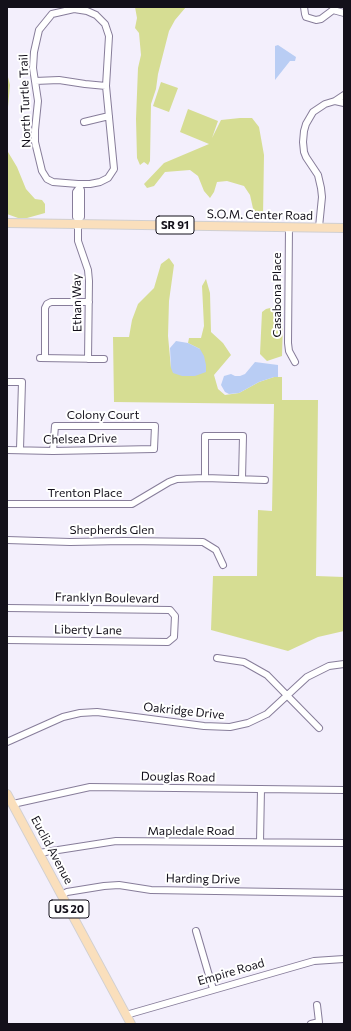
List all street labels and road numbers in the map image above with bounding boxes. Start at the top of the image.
street label: North Turtle Trail [16,54,34,148]
street label: S.O.M. Center Road [207,207,313,223]
road number: SR 91 [156,216,194,234]
street label: Casabona Place [270,252,284,338]
street label: Ethan Way [69,274,85,332]
street label: Colony Court [67,408,139,422]
street label: Chelsea Drive [43,431,117,447]
street label: Trenton Place [48,486,122,500]
street label: Shepherds Glen [70,523,154,537]
street label: Franklyn Boulevard [55,590,159,606]
street label: Liberty Lane [54,622,122,638]
street label: Oakridge Drive [143,700,225,722]
street label: Douglas Road [141,769,215,785]
street label: Euclid Avenue [28,813,76,887]
street label: Mapledale Road [147,824,235,838]
street label: Harding Drive [166,871,240,887]
road number: US 20 [49,900,89,918]
street label: Empire Road [196,956,266,988]

